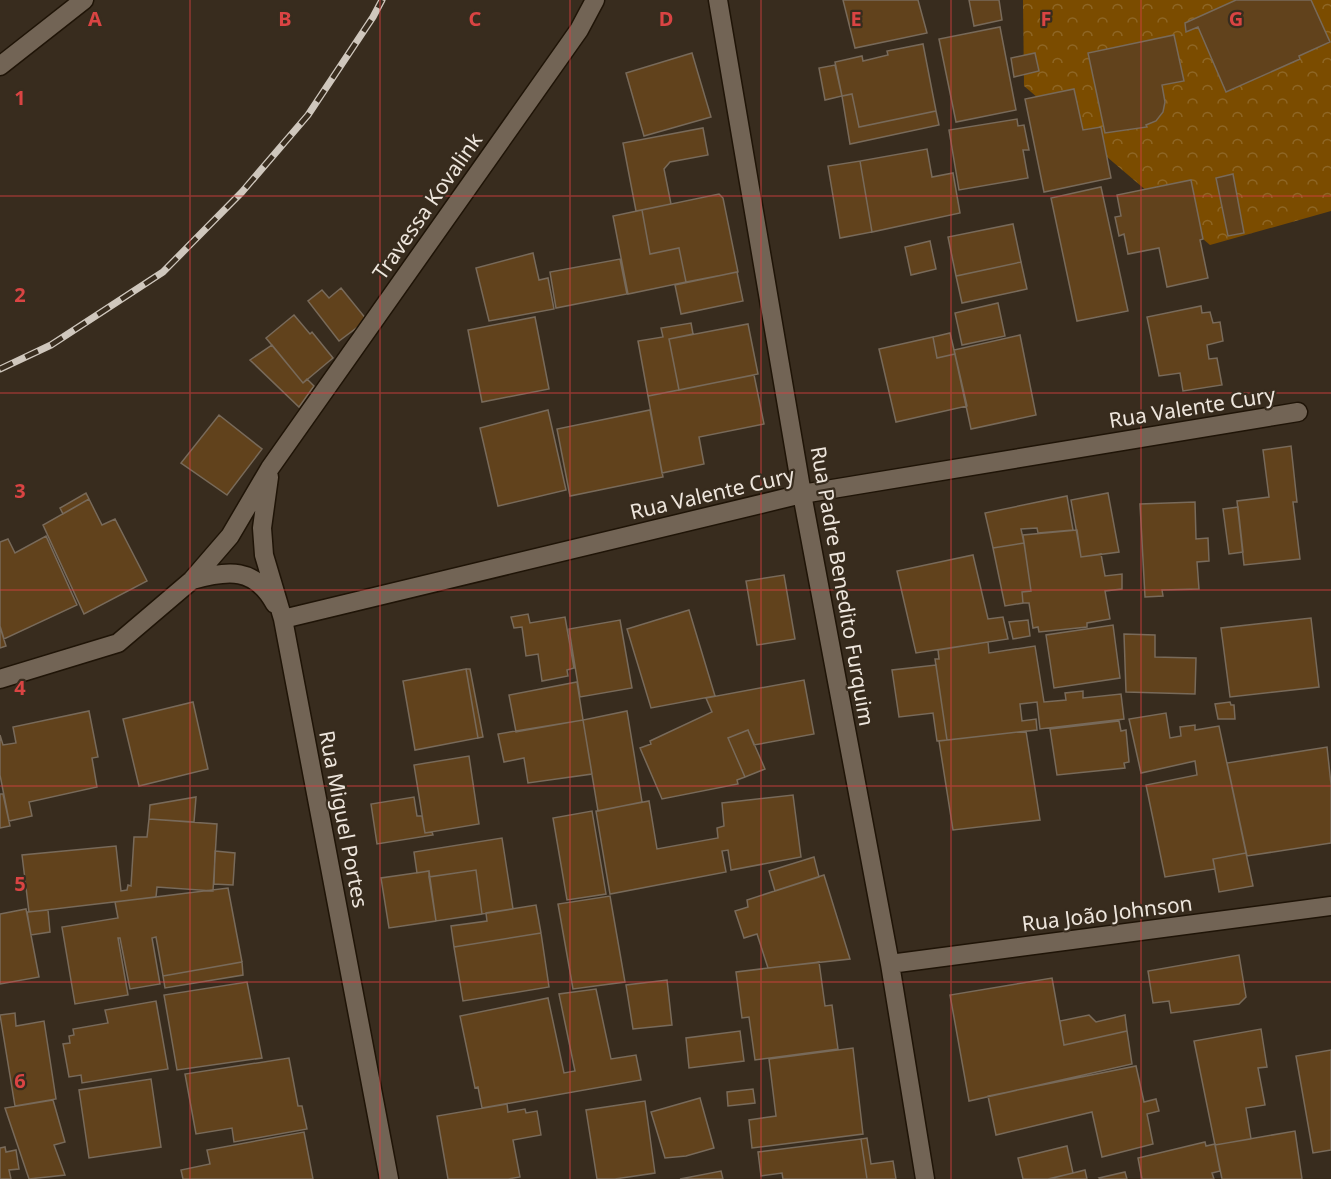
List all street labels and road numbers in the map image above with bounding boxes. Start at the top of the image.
street label: Travessa Kovalink [366,126,489,285]
street label: Rua Valente Cury [1107,380,1277,434]
street label: Rua Padre Benedito Furquim [805,444,881,728]
street label: Rua Valente Cury [627,460,797,526]
street label: Rua Miguel Portes [313,728,375,910]
street label: Rua João Johnson [1020,889,1194,937]

